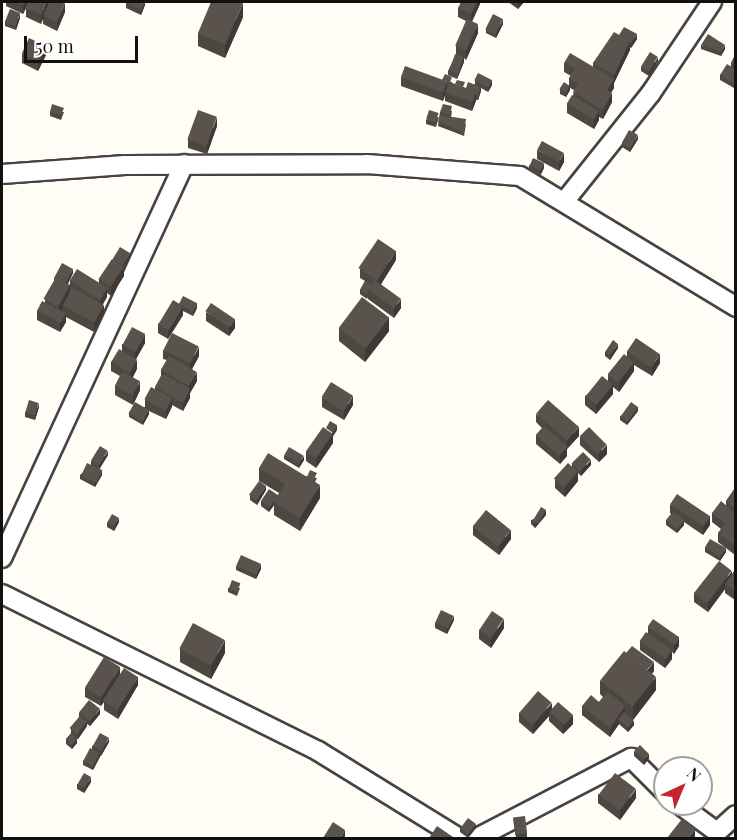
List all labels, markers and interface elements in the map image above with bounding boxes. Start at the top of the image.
scale bar [27,24,141,62]
text: 50 m [35,34,74,58]
north arrow [653,756,713,816]
text: N [683,763,706,786]

